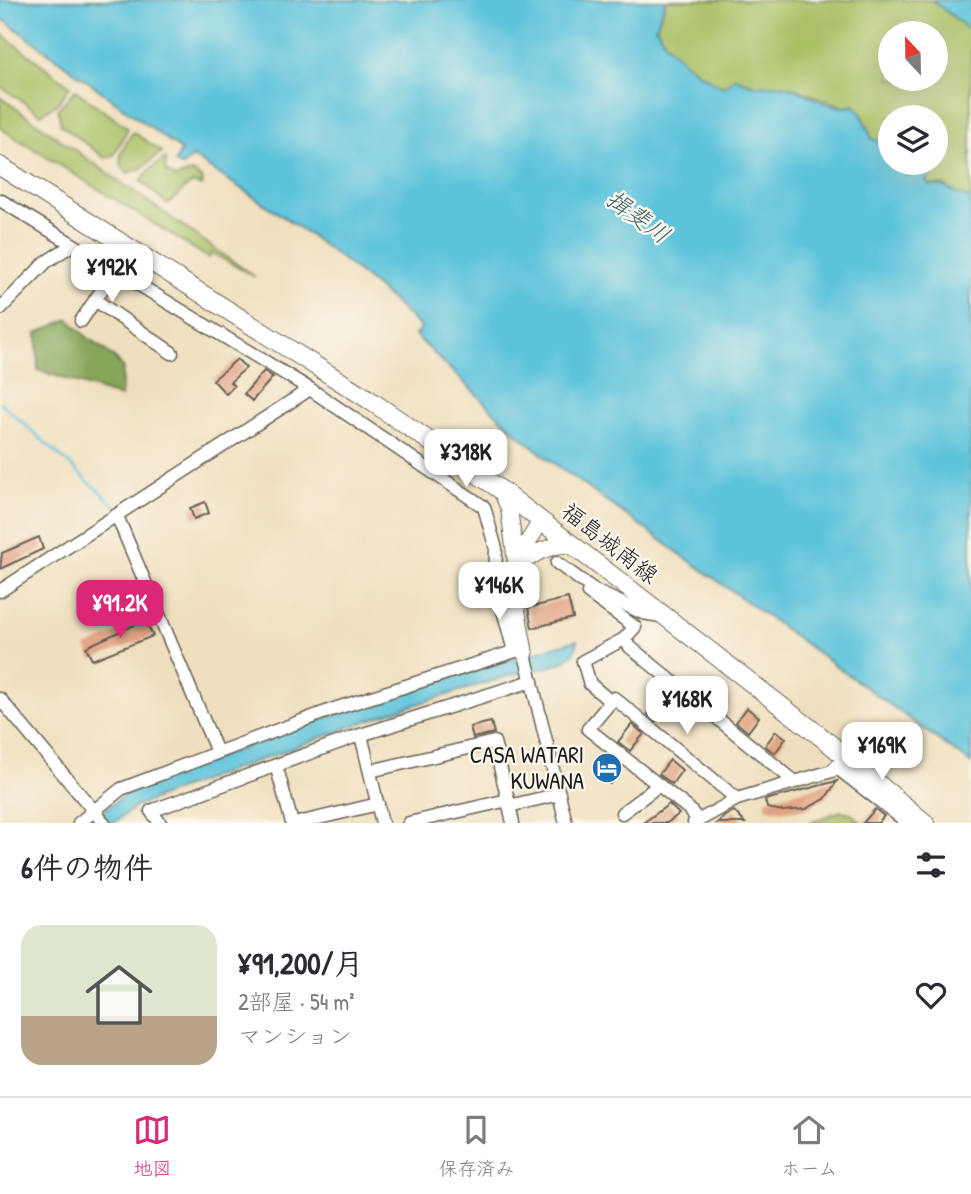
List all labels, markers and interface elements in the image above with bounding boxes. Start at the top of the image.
north arrow [878,21,948,91]
map controls [878,21,948,175]
button: layers [878,105,948,175]
water label: 揖斐川 [600,182,677,250]
pin: ¥192K [63,244,161,304]
text: ¥192K [87,251,137,282]
pin: ¥318K [417,430,515,489]
text: ¥318K [440,436,492,467]
street label: 福島城南線 [555,495,665,590]
pin: ¥146K [450,562,548,622]
text: ¥146K [475,569,523,600]
pin: ¥91.2K [63,580,177,640]
text: ¥91.2K [92,587,148,618]
pin: ¥168K [638,676,736,736]
text: ¥168K [662,683,712,714]
pin: ¥169K [833,722,931,782]
text: ¥169K [858,729,906,760]
place label: CASA WATARI KUWANA [470,739,584,796]
hotel icon: CASA WATARI KUWANA [590,751,624,785]
icon: filters [912,846,950,884]
text: 6件の物件 [21,847,153,887]
text: ¥91,200/月 [238,943,364,983]
icon: home [77,953,161,1037]
icon: heart [912,976,950,1014]
text: 2部屋 · 54 m² [238,986,355,1017]
text: マンション [238,1020,352,1051]
tab: 地図 [133,1111,171,1181]
tab: 保存済み [438,1111,514,1181]
tab: ホーム [781,1111,838,1181]

